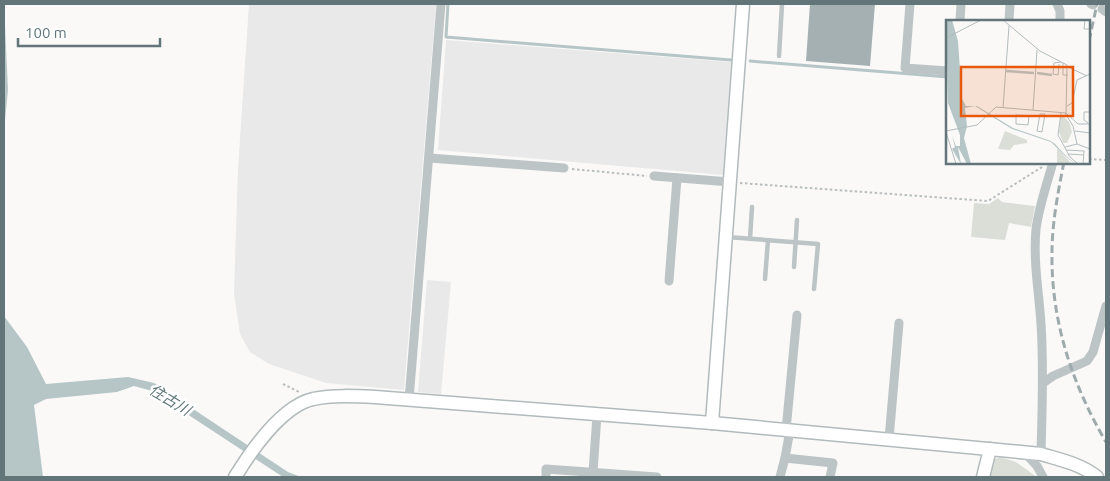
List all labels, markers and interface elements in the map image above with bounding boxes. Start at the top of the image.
scale bar [18,15,160,47]
inset map [946,20,1090,164]
text: 100 m [25,24,67,41]
water label: 住古川 [147,381,196,419]

